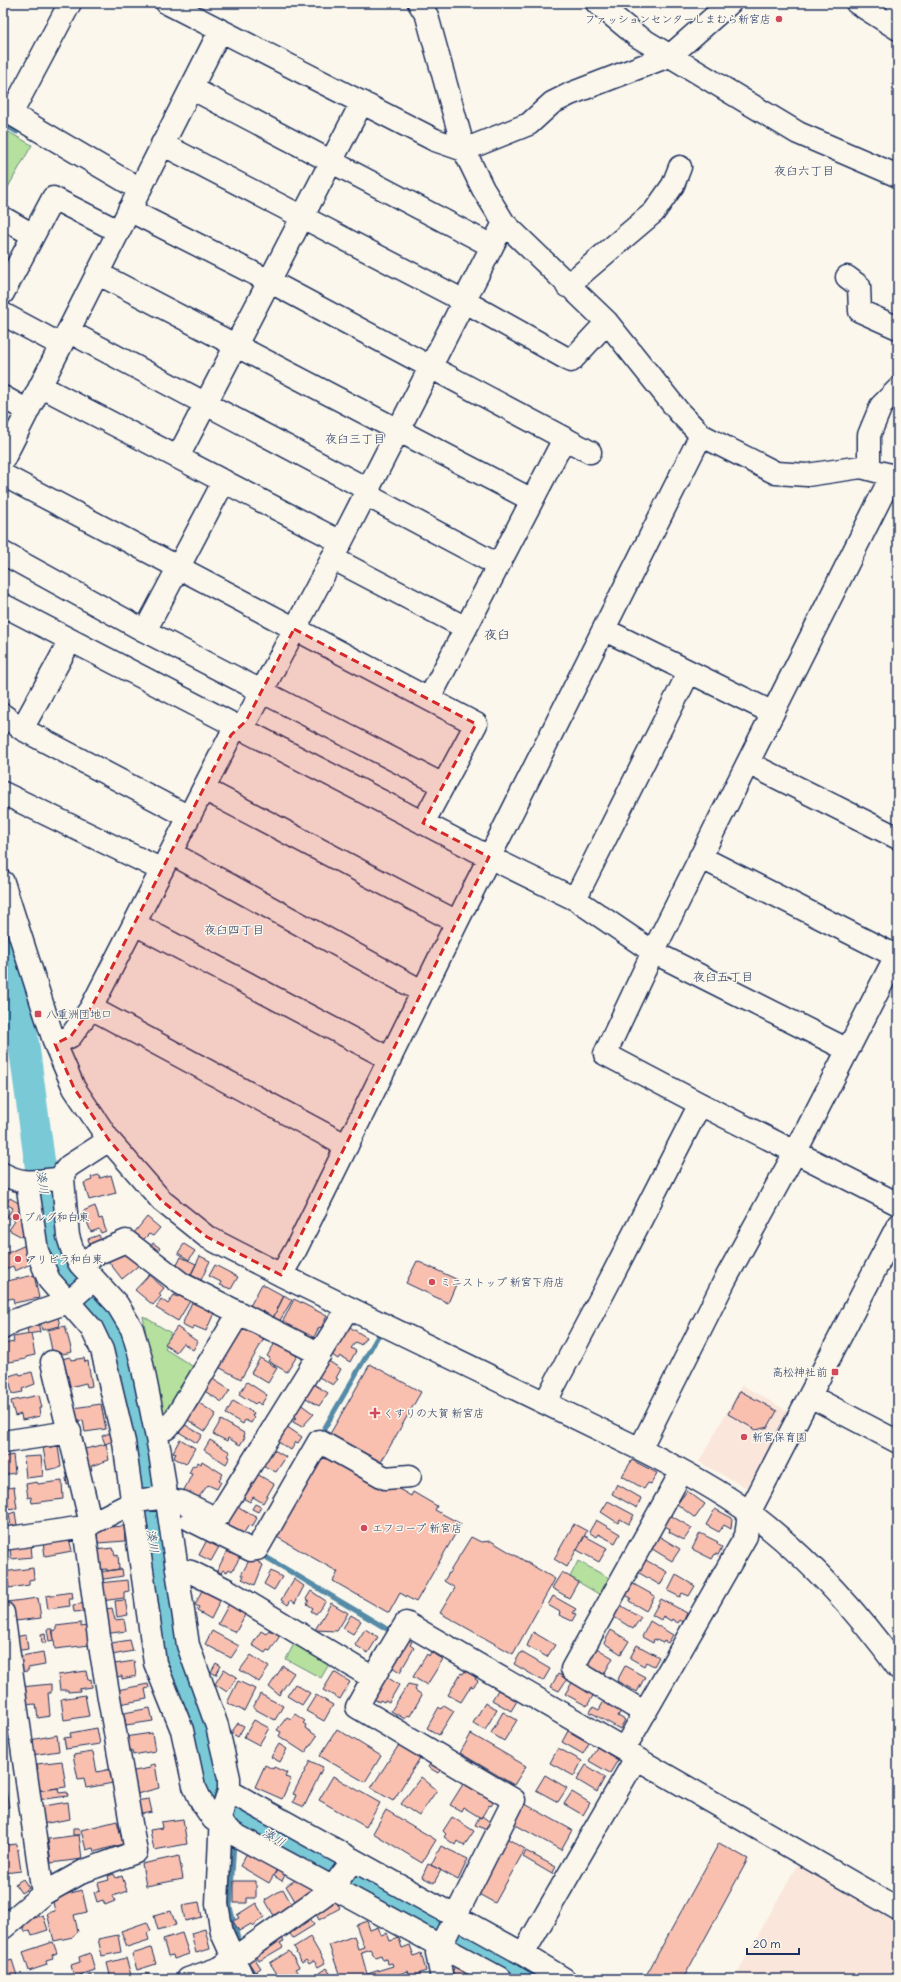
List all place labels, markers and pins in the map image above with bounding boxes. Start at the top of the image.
place label: ファッションセンターしまむら新宮店 [585,12,771,26]
marker: ファッションセンターしまむら新宮店 [774,14,784,24]
place label: 八重洲団地口 [46,1007,112,1021]
marker: 八重洲団地口 [33,1009,43,1019]
place label: ブルグ和白東 [24,1210,90,1224]
marker: ブルグ和白東 [11,1212,21,1222]
place label: アリビラ和白東 [26,1252,103,1266]
marker: アリビラ和白東 [13,1254,23,1264]
place label: ミニストップ 新宮下府店 [440,1275,565,1289]
marker: ミニストップ 新宮下府店 [427,1277,437,1287]
place label: 高松神社前 [772,1365,827,1379]
marker: 高松神社前 [830,1367,840,1377]
place label: くすりの大賀 新宮店 [383,1406,485,1420]
marker: くすりの大賀 新宮店 [370,1408,380,1418]
place label: 新宮保育園 [752,1430,807,1444]
marker: 新宮保育園 [739,1432,749,1442]
place label: エフコープ 新宮店 [372,1521,462,1535]
marker: エフコープ 新宮店 [359,1523,369,1533]

